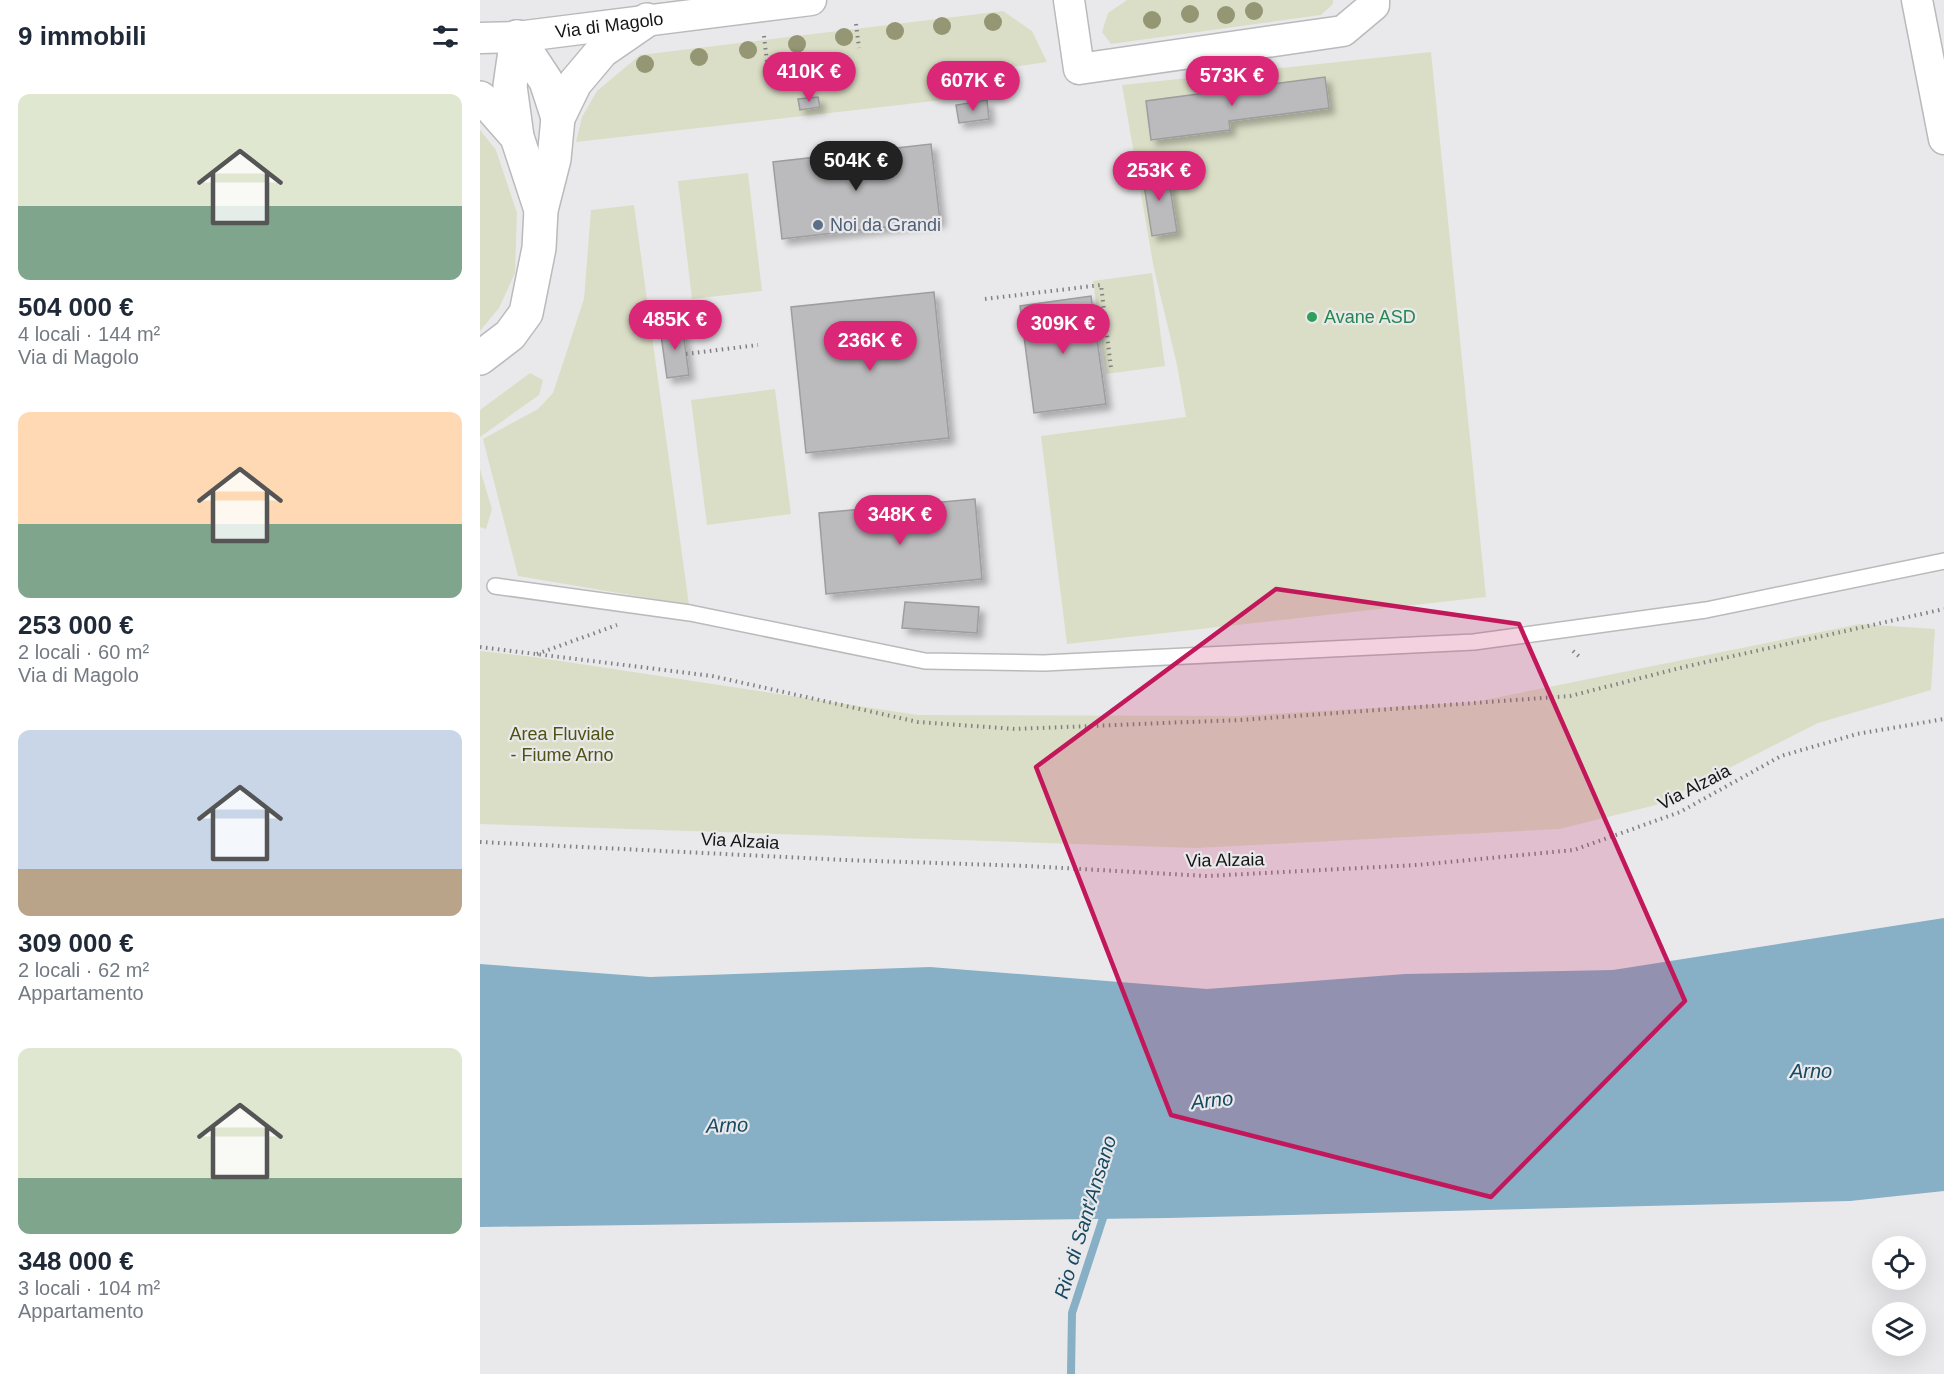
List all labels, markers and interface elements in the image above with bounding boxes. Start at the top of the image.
street label: Via di Magolo [554,9,664,42]
icon: filters [429,20,462,53]
text: 9 immobili [18,21,147,51]
pin: 410K € [760,52,858,103]
pin: 573K € [1183,56,1281,107]
text: 410K € [777,60,841,82]
pin: 607K € [924,61,1022,112]
text: 573K € [1200,64,1264,86]
text: 607K € [941,69,1005,91]
icon: home [186,133,294,241]
pin: 504K € [807,141,905,192]
text: 504K € [824,149,888,171]
pin: 253K € [1110,151,1208,202]
text: 253K € [1127,159,1191,181]
place label: Noi da Grandi [830,215,941,235]
marker: Noi da Grandi [811,218,825,232]
text: 504 000 € [18,292,134,322]
pin: 485K € [626,300,724,351]
pin: 309K € [1014,304,1112,355]
place label: Avane ASD [1324,307,1416,327]
text: 485K € [643,308,707,330]
marker: Avane ASD [1305,310,1319,324]
text: 309K € [1031,312,1095,334]
pin: 236K € [821,321,919,372]
text: 4 locali · 144 m² [18,323,160,345]
text: 236K € [838,329,902,351]
text: Via di Magolo [18,346,139,368]
icon: home [186,451,294,559]
pin: 348K € [851,495,949,546]
text: 348K € [868,503,932,525]
text: 253 000 € [18,610,134,640]
text: 2 locali · 60 m² [18,641,149,663]
text: Via di Magolo [18,664,139,686]
park label: Area Fluviale - Fiume Arno [509,724,615,765]
street label: Via Alzaia [1654,760,1734,814]
icon: home [186,769,294,877]
street label: Via Alzaia [700,829,781,853]
street label: Via Alzaia [1185,849,1266,871]
text: 309 000 € [18,928,134,958]
text: 2 locali · 62 m² [18,959,149,981]
text: Appartamento [18,982,144,1004]
water label: Arno [1789,1060,1832,1082]
icon: home [186,1087,294,1195]
water label: Arno [1189,1087,1234,1113]
water label: Arno [705,1113,748,1137]
water label: Rio di Sant'Ansano [1050,1133,1120,1301]
map controls [1872,1236,1926,1356]
button: locate [1872,1236,1926,1290]
text: 348 000 € [18,1246,134,1276]
text: 3 locali · 104 m² [18,1277,160,1299]
text: Appartamento [18,1300,144,1322]
button: layers [1872,1302,1926,1356]

